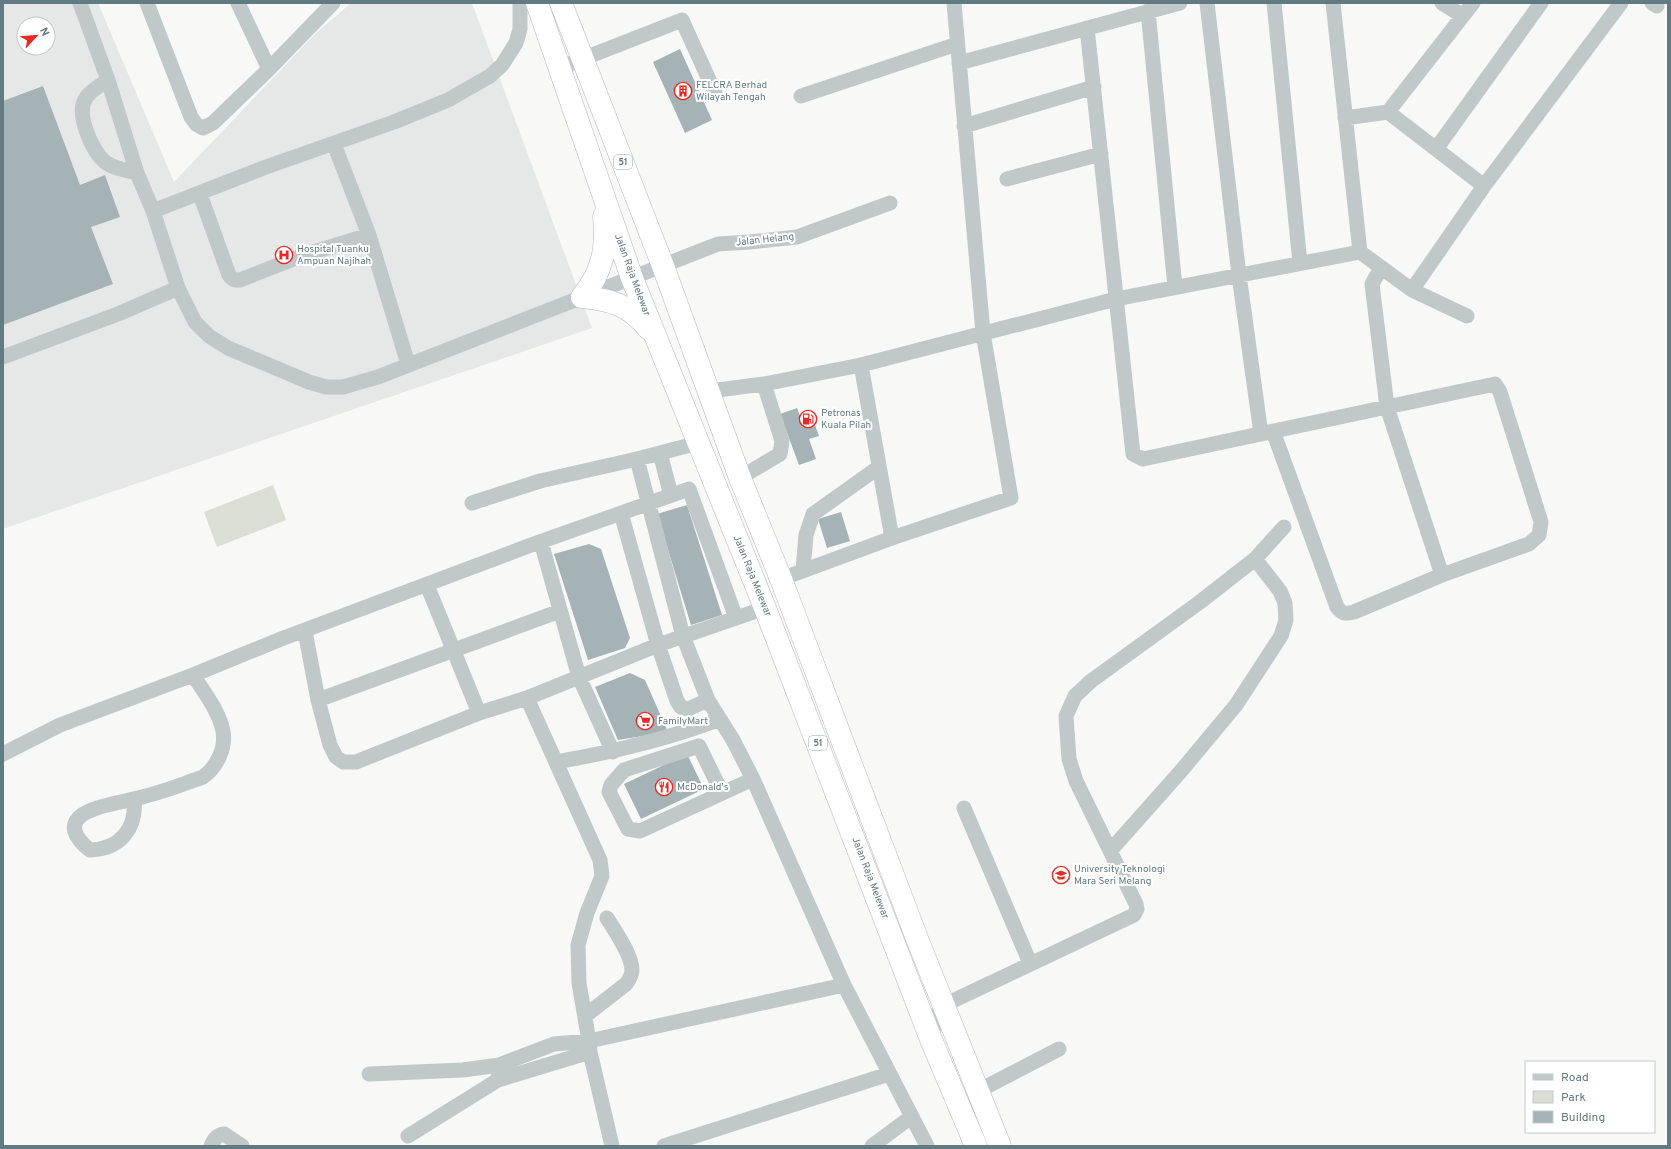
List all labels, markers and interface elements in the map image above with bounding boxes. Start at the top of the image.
north arrow [16,16,56,56]
text: N [36,25,52,39]
place label: FELCRA Berhad Wilayah Tengah [696,79,767,104]
building icon: FELCRA Berhad Wilayah Tengah [673,81,693,101]
road number: 51 [614,155,632,169]
street label: Jalan Helang [735,230,795,250]
street label: Jalan Raja Melewar [611,232,653,318]
place label: Hospital Tuanku Ampuan Najihah [297,243,371,268]
hospital icon: Hospital Tuanku Ampuan Najihah [274,245,294,265]
place label: Petronas Kuala Pilah [821,407,871,432]
fuel station icon: Petronas Kuala Pilah [798,409,818,429]
street label: Jalan Raja Melewar [730,533,774,619]
supermarket icon: FamilyMart [635,711,655,731]
place label: FamilyMart [658,715,708,728]
road number: 51 [809,736,827,750]
restaurant icon: McDonald's [654,777,674,797]
place label: McDonald's [677,781,729,794]
street label: Jalan Raja Melewar [848,835,892,921]
place label: University Teknologi Mara Seri Melang [1074,863,1165,888]
school or university icon: University Teknologi Mara Seri Melang [1051,865,1071,885]
legend [1525,1061,1655,1133]
text: Road [1561,1070,1589,1086]
text: Park [1561,1090,1586,1106]
text: Building [1561,1110,1605,1126]

